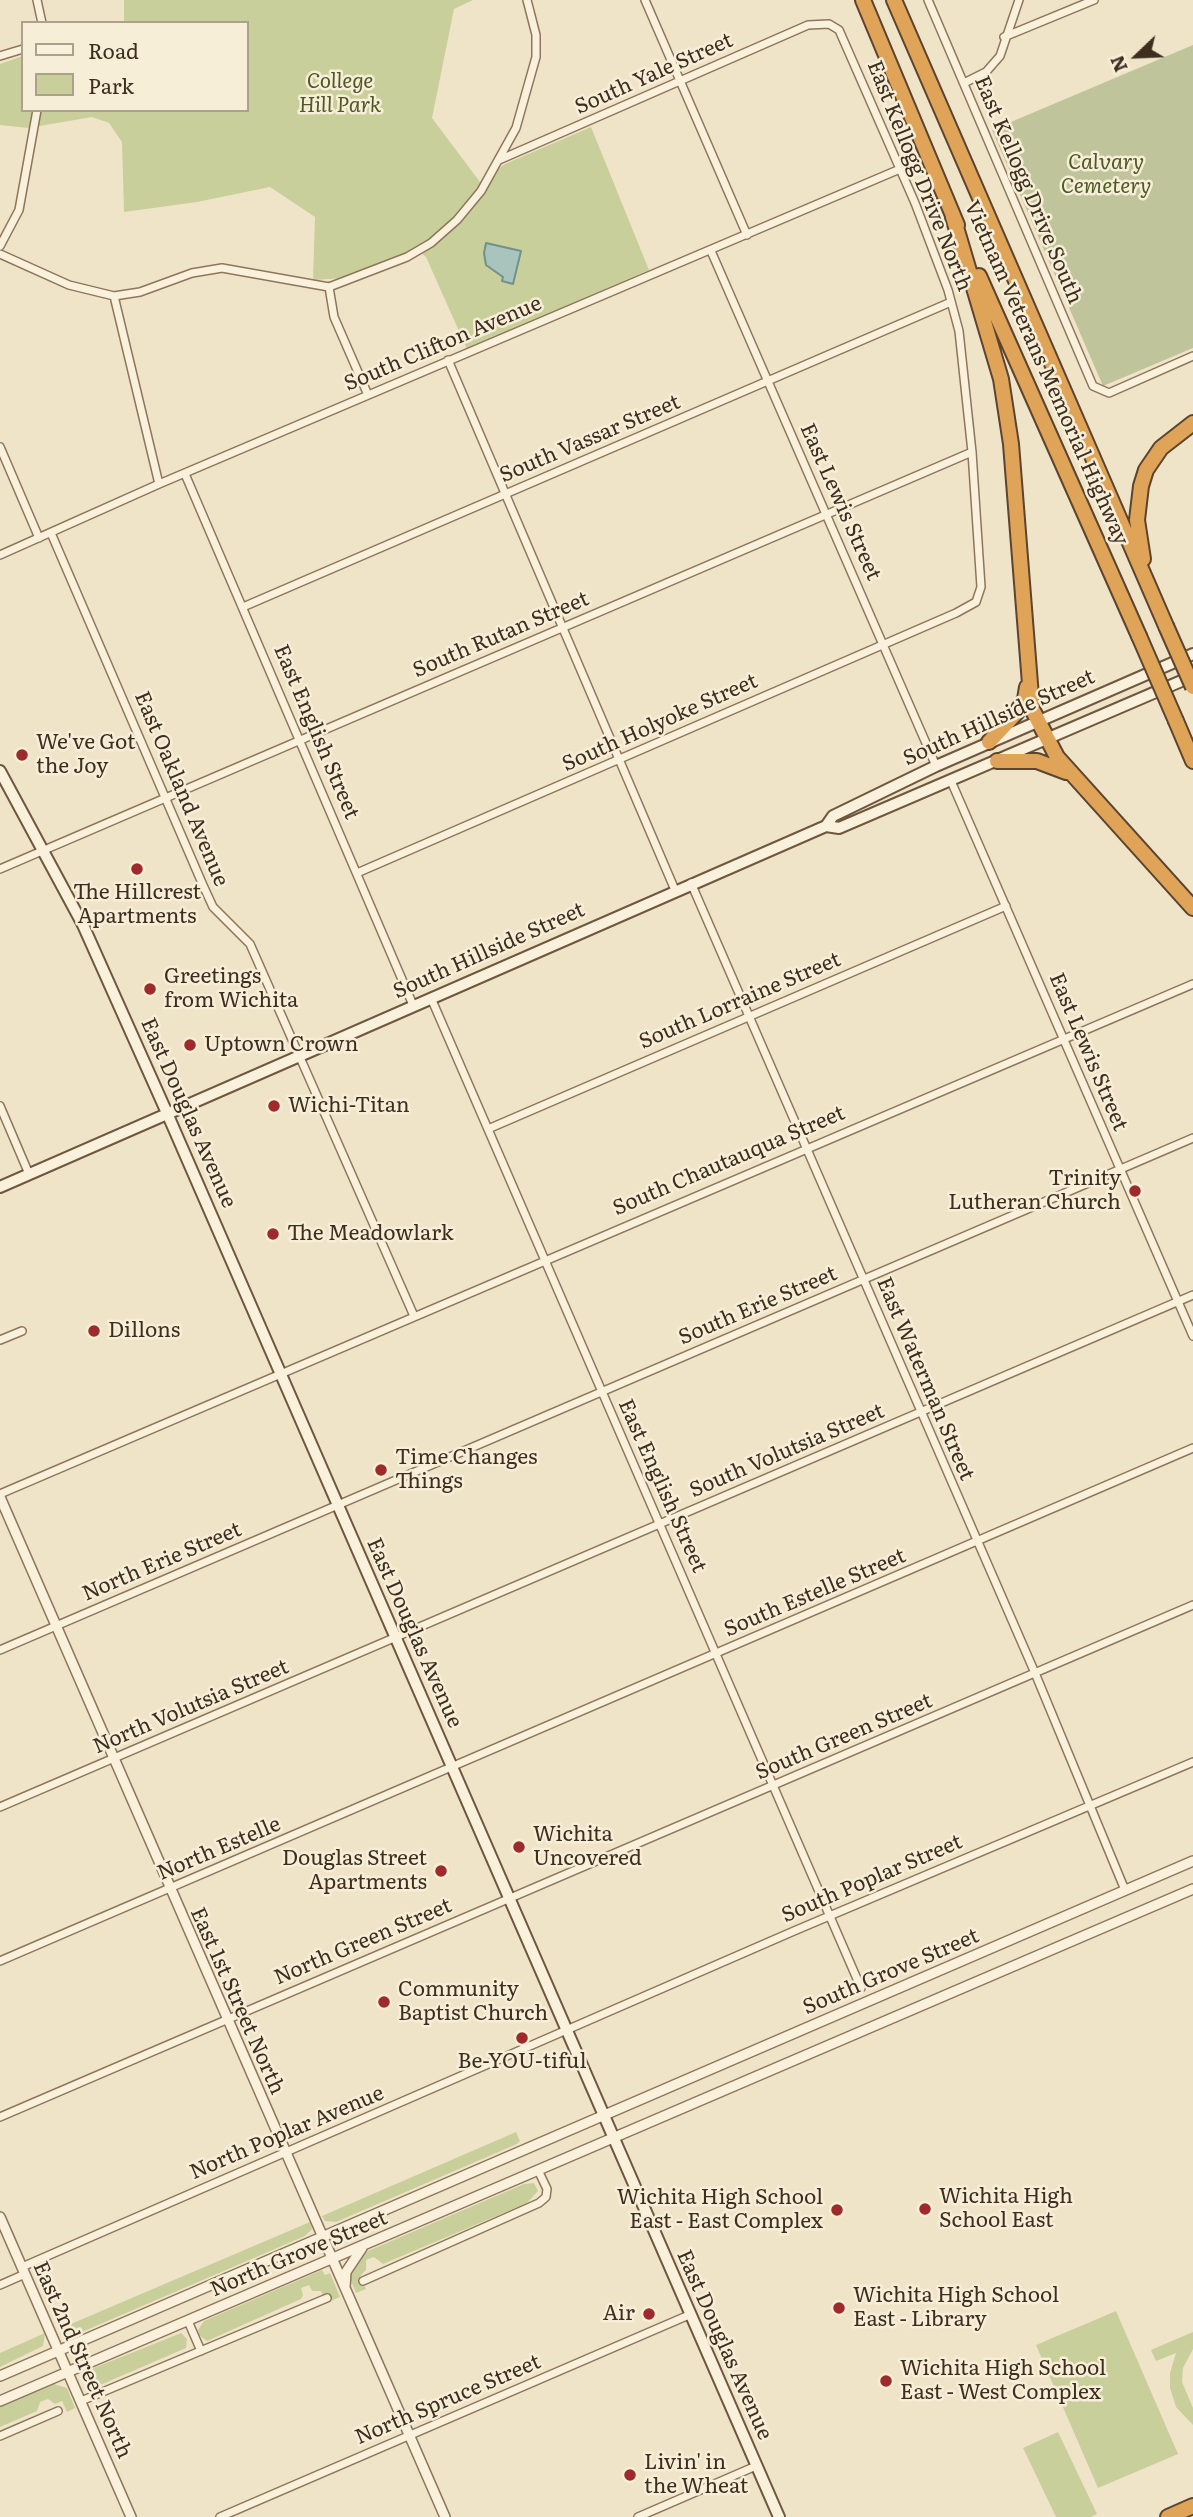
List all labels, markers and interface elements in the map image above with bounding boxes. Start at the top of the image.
legend [21,21,248,112]
north arrow [1102,21,1172,91]
street label: South Yale Street [571,28,737,120]
text: Road [88,34,139,65]
text: N [1102,51,1134,77]
street label: East Kellogg Drive North [861,57,977,295]
text: Park [88,69,134,100]
park label: College Hill Park [299,69,381,119]
street label: East Kellogg Drive South [968,72,1088,308]
park label: Calvary Cemetery [1061,150,1151,200]
street label: Vietnam Veterans Memorial Highway [958,197,1134,549]
street label: South Clifton Avenue [341,291,545,397]
street label: South Vassar Street [496,390,684,488]
street label: East Lewis Street [794,420,886,584]
street label: South Rutan Street [409,587,593,683]
street label: East English Street [268,641,364,823]
street label: South Hillside Street [899,664,1099,772]
street label: South Holyoke Street [558,669,762,777]
street label: East Oakland Avenue [129,688,233,890]
place label: We've Got the Joy [36,730,135,780]
marker: We've Got the Joy [14,747,30,763]
marker: The Hillcrest Apartments [129,861,145,877]
place label: The Hillcrest Apartments [73,880,201,930]
street label: South Hillside Street [389,897,589,1005]
street label: South Lorraine Street [635,947,845,1055]
place label: Greetings from Wichita [164,964,298,1014]
street label: East Lewis Street [1043,969,1133,1135]
marker: Greetings from Wichita [142,981,158,997]
street label: East Douglas Avenue [135,1014,241,1212]
place label: Uptown Crown [204,1032,358,1058]
marker: Uptown Crown [182,1037,198,1053]
place label: Wichi-Titan [288,1093,410,1119]
marker: Wichi-Titan [266,1098,282,1114]
street label: South Chautauqua Street [609,1101,849,1221]
place label: Trinity Lutheran Church [948,1166,1121,1216]
marker: Trinity Lutheran Church [1127,1183,1143,1199]
place label: The Meadowlark [287,1221,453,1247]
marker: The Meadowlark [265,1226,281,1242]
street label: South Erie Street [675,1261,841,1351]
street label: East Waterman Street [871,1274,979,1484]
place label: Dillons [108,1318,180,1344]
marker: Dillons [86,1323,102,1339]
street label: East English Street [612,1395,712,1577]
street label: South Volutsia Street [686,1399,888,1503]
place label: Time Changes Things [395,1445,537,1495]
marker: Time Changes Things [373,1462,389,1478]
street label: North Erie Street [79,1517,245,1607]
street label: East Douglas Avenue [361,1534,467,1732]
street label: South Estelle Street [720,1543,910,1643]
street label: North Volutsia Street [89,1654,293,1760]
street label: South Green Street [752,1688,936,1786]
street label: North Estelle [154,1812,284,1886]
place label: Wichita Uncovered [533,1822,642,1872]
street label: South Poplar Street [778,1830,966,1928]
marker: Wichita Uncovered [511,1839,527,1855]
place label: Douglas Street Apartments [282,1846,427,1896]
marker: Douglas Street Apartments [433,1863,449,1879]
street label: North Green Street [270,1893,456,1991]
street label: East 1st Street North [184,1904,290,2098]
street label: South Grove Street [799,1924,983,2020]
place label: Community Baptist Church [398,1977,548,2027]
marker: Community Baptist Church [376,1994,392,2010]
marker: Be-YOU-tiful [514,2030,530,2046]
place label: Be-YOU-tiful [458,2049,586,2075]
street label: North Poplar Avenue [186,2081,388,2185]
place label: Wichita High School East [939,2184,1073,2234]
place label: Wichita High School East - East Complex [617,2185,823,2235]
marker: Wichita High School East [917,2201,933,2217]
marker: Wichita High School East - East Complex [829,2202,845,2218]
street label: North Grove Street [207,2205,391,2303]
street label: East Douglas Avenue [671,2246,777,2444]
street label: East 2nd Street North [27,2258,137,2462]
place label: Wichita High School East - Library [853,2283,1059,2333]
marker: Wichita High School East - Library [831,2300,847,2316]
place label: Air [603,2301,635,2327]
marker: Air [641,2306,657,2322]
street label: North Spruce Street [351,2349,545,2451]
place label: Wichita High School East - West Complex [900,2356,1106,2406]
marker: Wichita High School East - West Complex [878,2373,894,2389]
place label: Livin' in the Wheat [644,2450,748,2500]
marker: Livin' in the Wheat [622,2467,638,2483]

